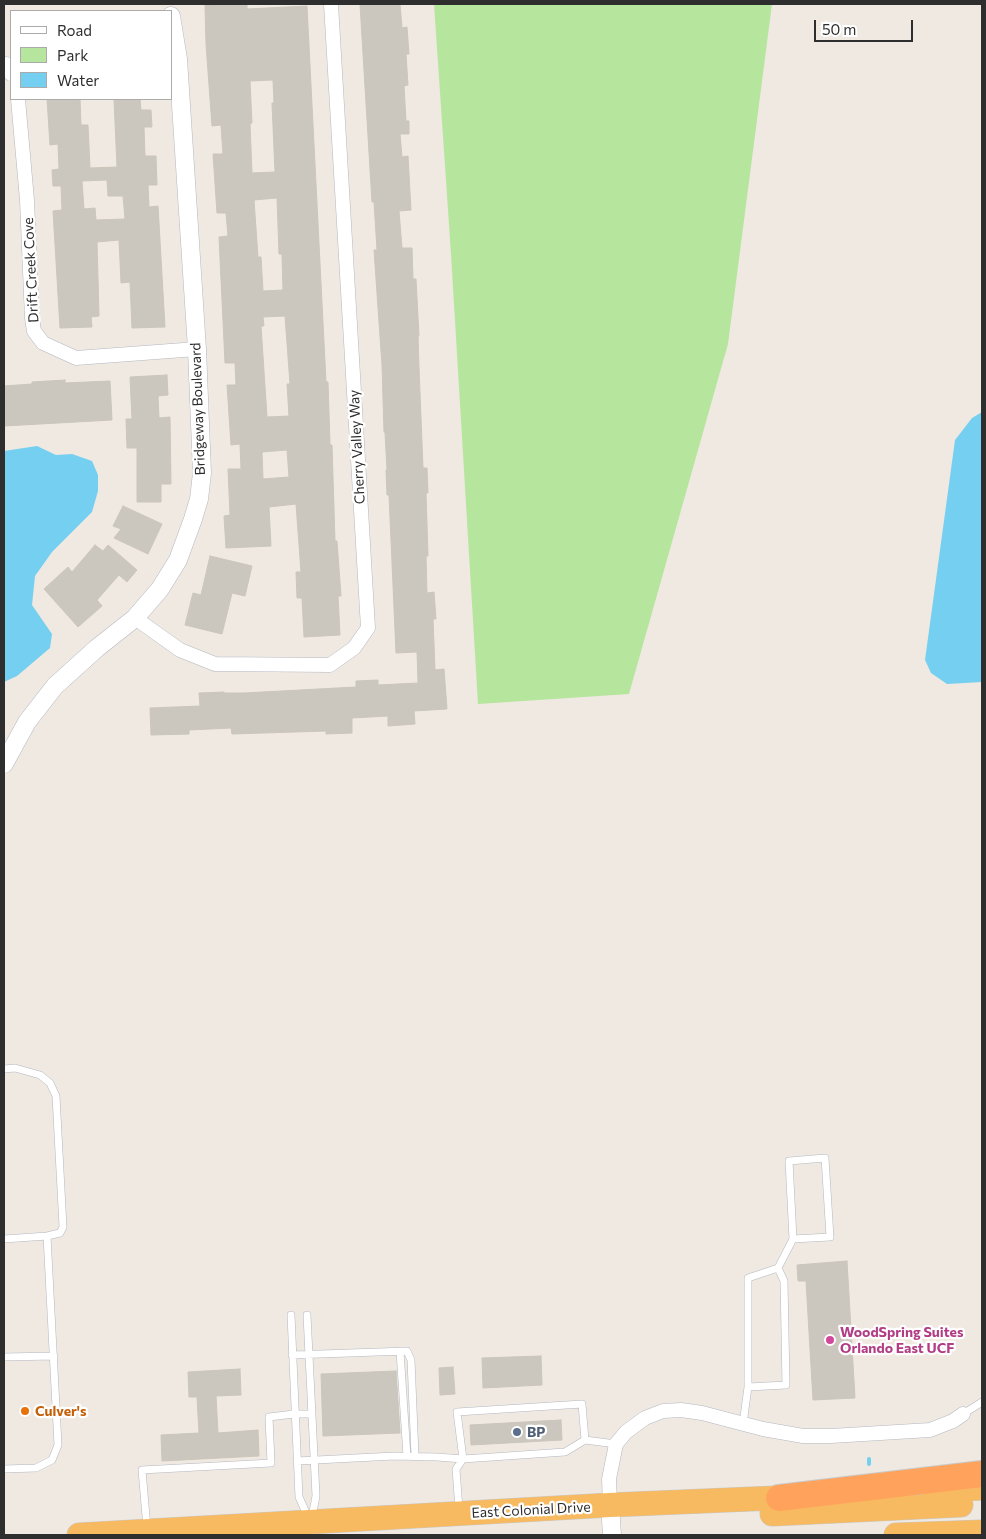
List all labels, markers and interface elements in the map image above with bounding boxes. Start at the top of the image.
legend [10,10,172,100]
scale bar [816,10,915,42]
text: 50 m [822,20,856,38]
text: Road [57,21,92,39]
text: Park [57,46,88,64]
text: Water [57,71,99,89]
street label: Drift Creek Cove [20,217,42,323]
street label: Bridgeway Boulevard [187,342,209,476]
street label: Cherry Valley Way [346,389,368,505]
place label: WoodSpring Suites Orlando East UCF [840,1324,963,1356]
marker: WoodSpring Suites Orlando East UCF [824,1334,836,1346]
place label: Culver's [35,1403,87,1419]
marker: Culver's [19,1405,31,1417]
place label: BP [527,1424,545,1440]
marker: BP [511,1426,523,1438]
street label: East Colonial Drive [471,1498,591,1522]

